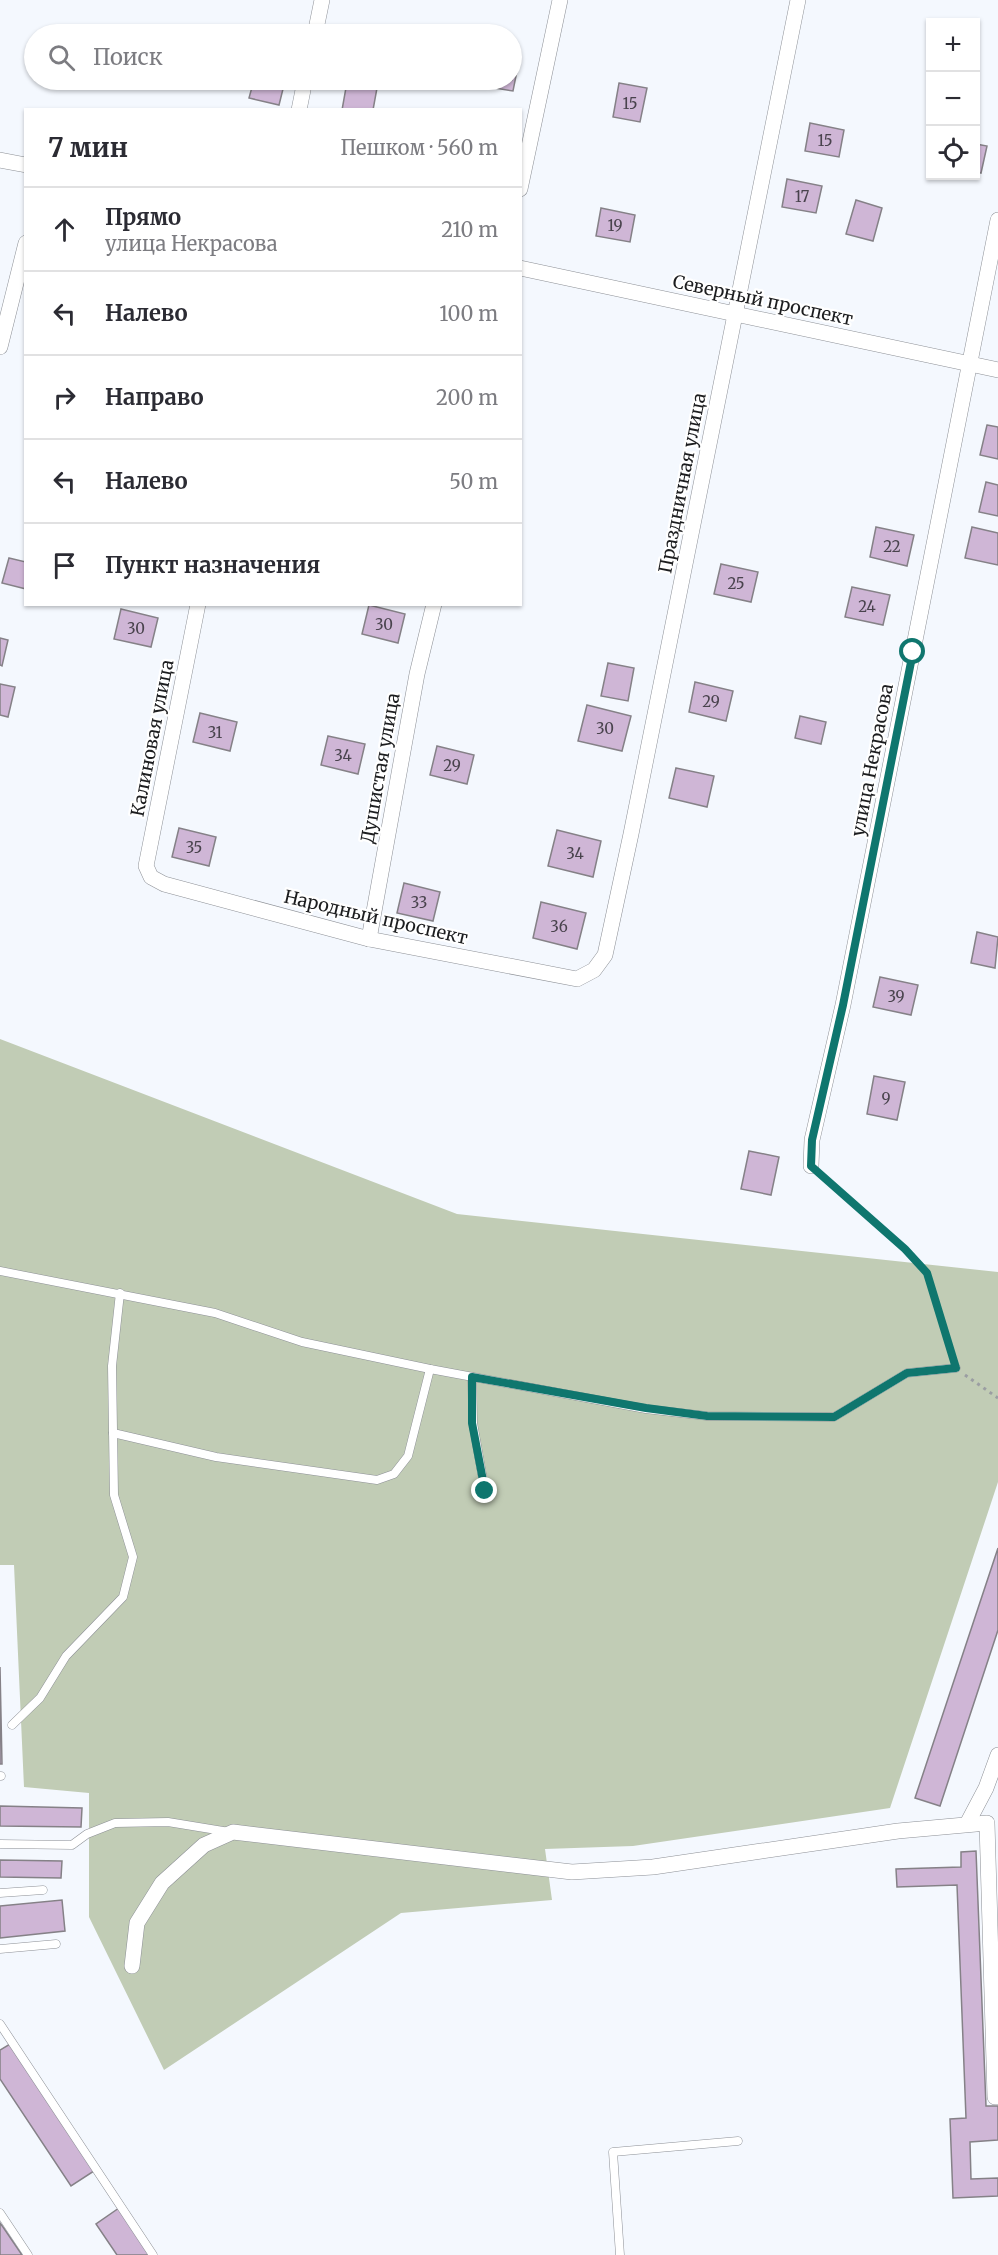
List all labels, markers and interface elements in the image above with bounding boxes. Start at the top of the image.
map controls [926,18,980,180]
button: + [926,18,980,72]
search box [24,24,522,90]
icon: search [45,41,78,74]
text: Поиск [93,43,163,71]
button: − [926,72,980,126]
house number: 15 [622,94,638,113]
button: locate [926,126,980,180]
text: 7 мин [48,131,128,164]
house number: 15 [817,131,833,150]
text: Пешком · 560 m [341,135,498,160]
house number: 17 [795,187,810,206]
text: Прямо [105,203,181,231]
icon: ahead [48,213,81,246]
house number: 19 [607,216,623,235]
text: 210 m [441,217,498,242]
text: улица Некрасова [105,231,278,256]
street label: Северный проспект [671,270,855,330]
icon: left [48,297,81,330]
text: Налево [105,299,188,327]
text: 100 m [439,301,498,326]
icon: right [48,381,81,414]
text: Направо [105,383,204,411]
text: 200 m [436,385,498,410]
street label: Праздничная улица [653,391,711,575]
icon: left [48,465,81,498]
text: Налево [105,467,188,495]
text: 50 m [449,469,498,494]
house number: 22 [883,537,901,556]
icon: arrive [48,549,81,582]
text: Пункт назначения [105,551,320,579]
house number: 25 [727,574,745,593]
house number: 24 [858,597,876,616]
house number: 30 [375,615,393,634]
house number: 30 [127,619,145,638]
route start [899,638,925,664]
street label: Калиновая улица [126,657,179,818]
street label: улица Некрасова [846,681,898,838]
street label: Душистая улица [355,691,405,845]
house number: 29 [702,692,720,711]
house number: 30 [596,719,614,738]
house number: 31 [208,723,223,742]
house number: 34 [334,746,352,765]
house number: 29 [443,756,461,775]
house number: 35 [186,838,202,857]
house number: 34 [566,844,584,863]
street label: Народный проспект [282,885,470,949]
house number: 33 [411,893,427,912]
house number: 36 [550,917,568,936]
house number: 39 [887,987,905,1006]
house number: 9 [881,1089,891,1108]
route end [471,1477,497,1503]

